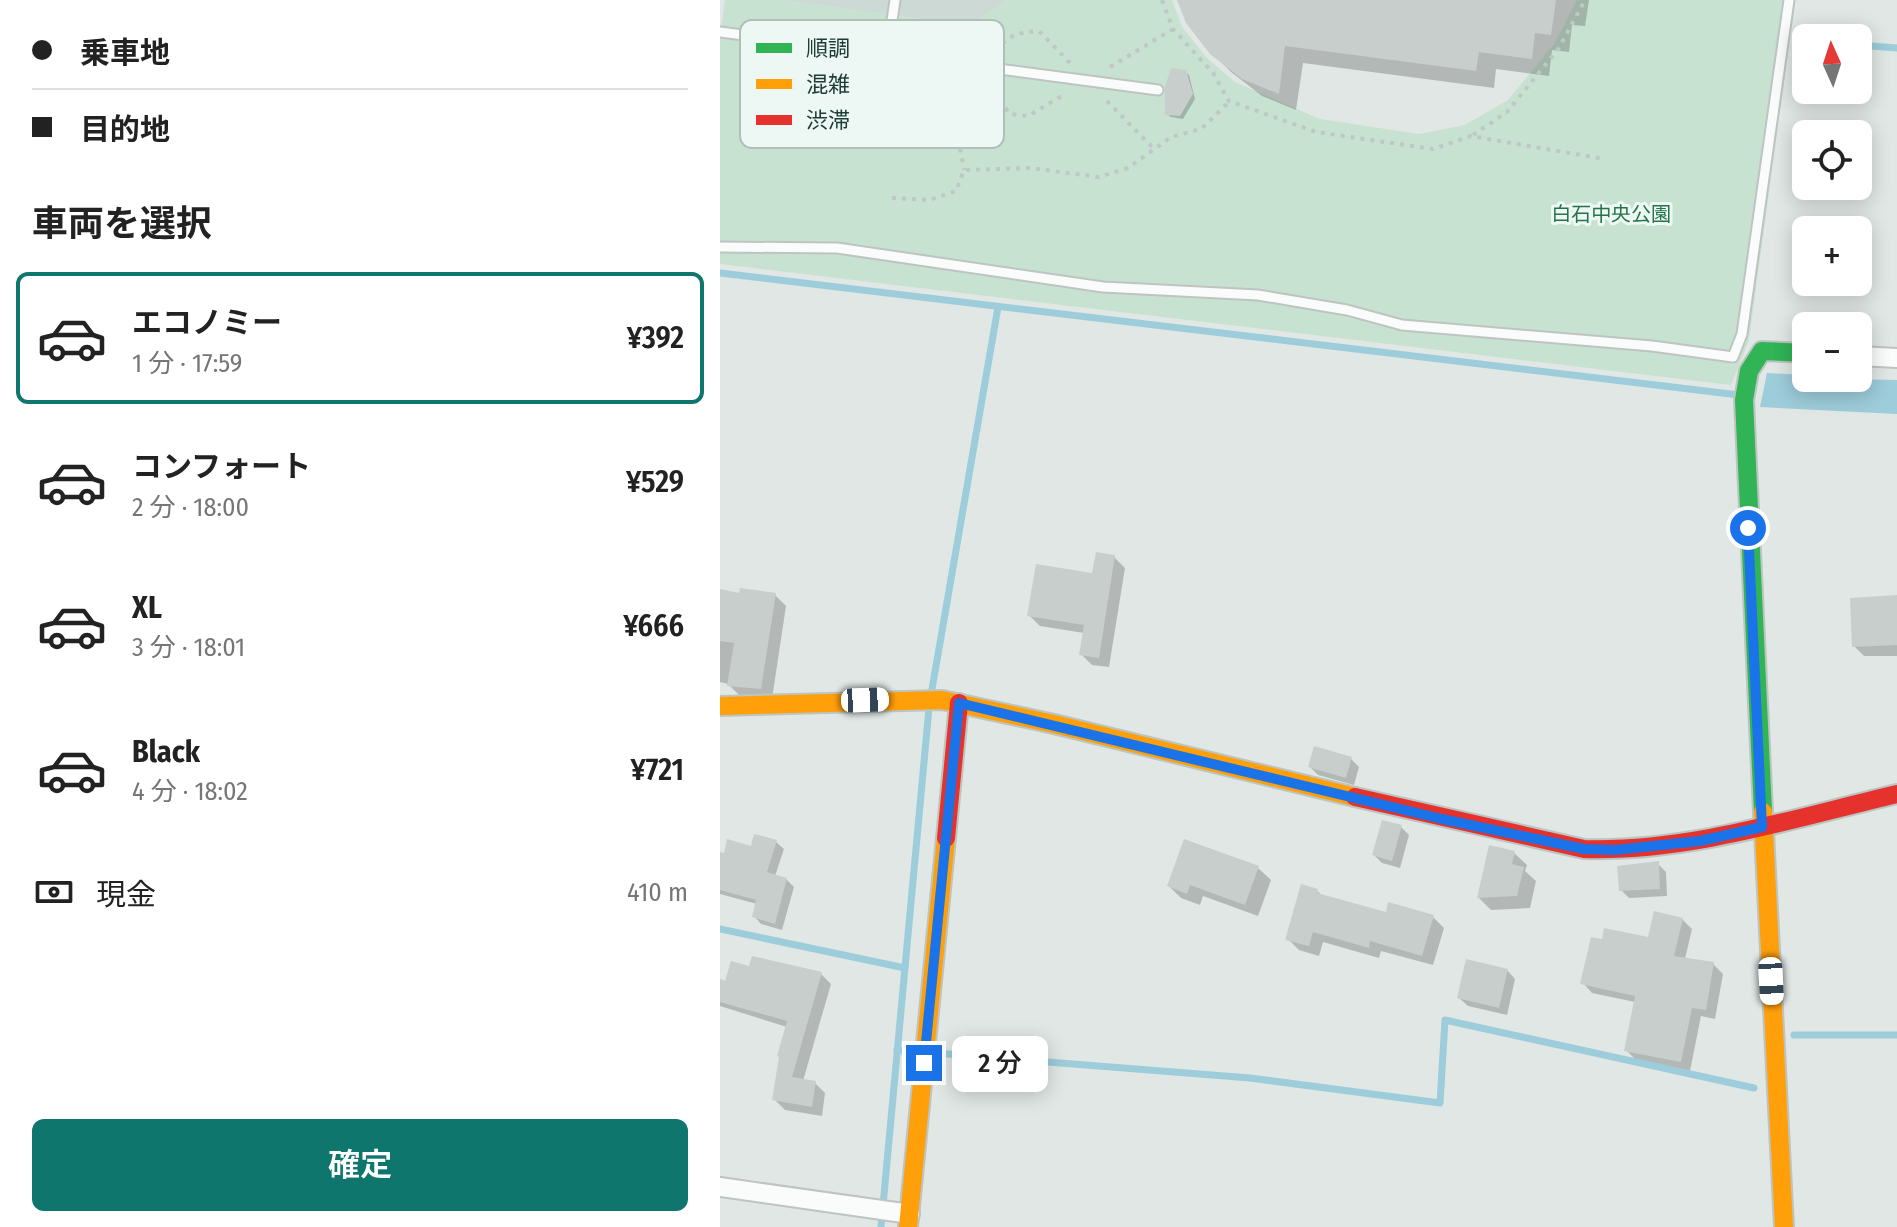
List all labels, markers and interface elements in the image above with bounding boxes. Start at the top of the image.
legend [740,20,1004,148]
north arrow [1792,24,1872,104]
map controls [1792,24,1872,392]
text: 乗車地 [80,35,170,71]
text: 順調 [806,35,850,62]
text: 混雑 [806,71,850,98]
text: 渋滞 [806,107,850,134]
text: 目的地 [80,112,170,148]
button: locate [1792,120,1872,200]
text: 車両を選択 [32,202,212,246]
park label: 白石中央公園 [1551,202,1671,226]
button: + [1792,216,1872,296]
icon: car [36,302,108,374]
text: エコノミー [132,305,282,341]
button: − [1792,312,1872,392]
text: ¥392 [627,320,684,356]
text: 1 分 · 17:59 [132,348,242,379]
icon: car [36,446,108,518]
text: コンフォート [132,449,311,485]
text: ¥529 [626,464,684,500]
text: 2 分 · 18:00 [132,492,249,523]
route start [1730,510,1766,546]
icon: car [36,590,108,662]
text: XL [132,590,162,626]
text: ¥666 [623,608,684,644]
text: 3 分 · 18:01 [132,632,245,663]
car [841,687,889,713]
icon: car [36,734,108,806]
text: Black [132,734,200,770]
text: ¥721 [631,752,684,788]
text: 4 分 · 18:02 [132,776,248,807]
icon: cash [32,870,76,914]
text: 現金 [96,877,156,913]
text: 410 m [627,877,688,908]
car [1758,956,1784,1006]
callout: 2 分 [952,1035,1048,1091]
route end [906,1045,942,1081]
text: 2 分 [978,1048,1022,1079]
button: 確定 [32,1119,688,1211]

